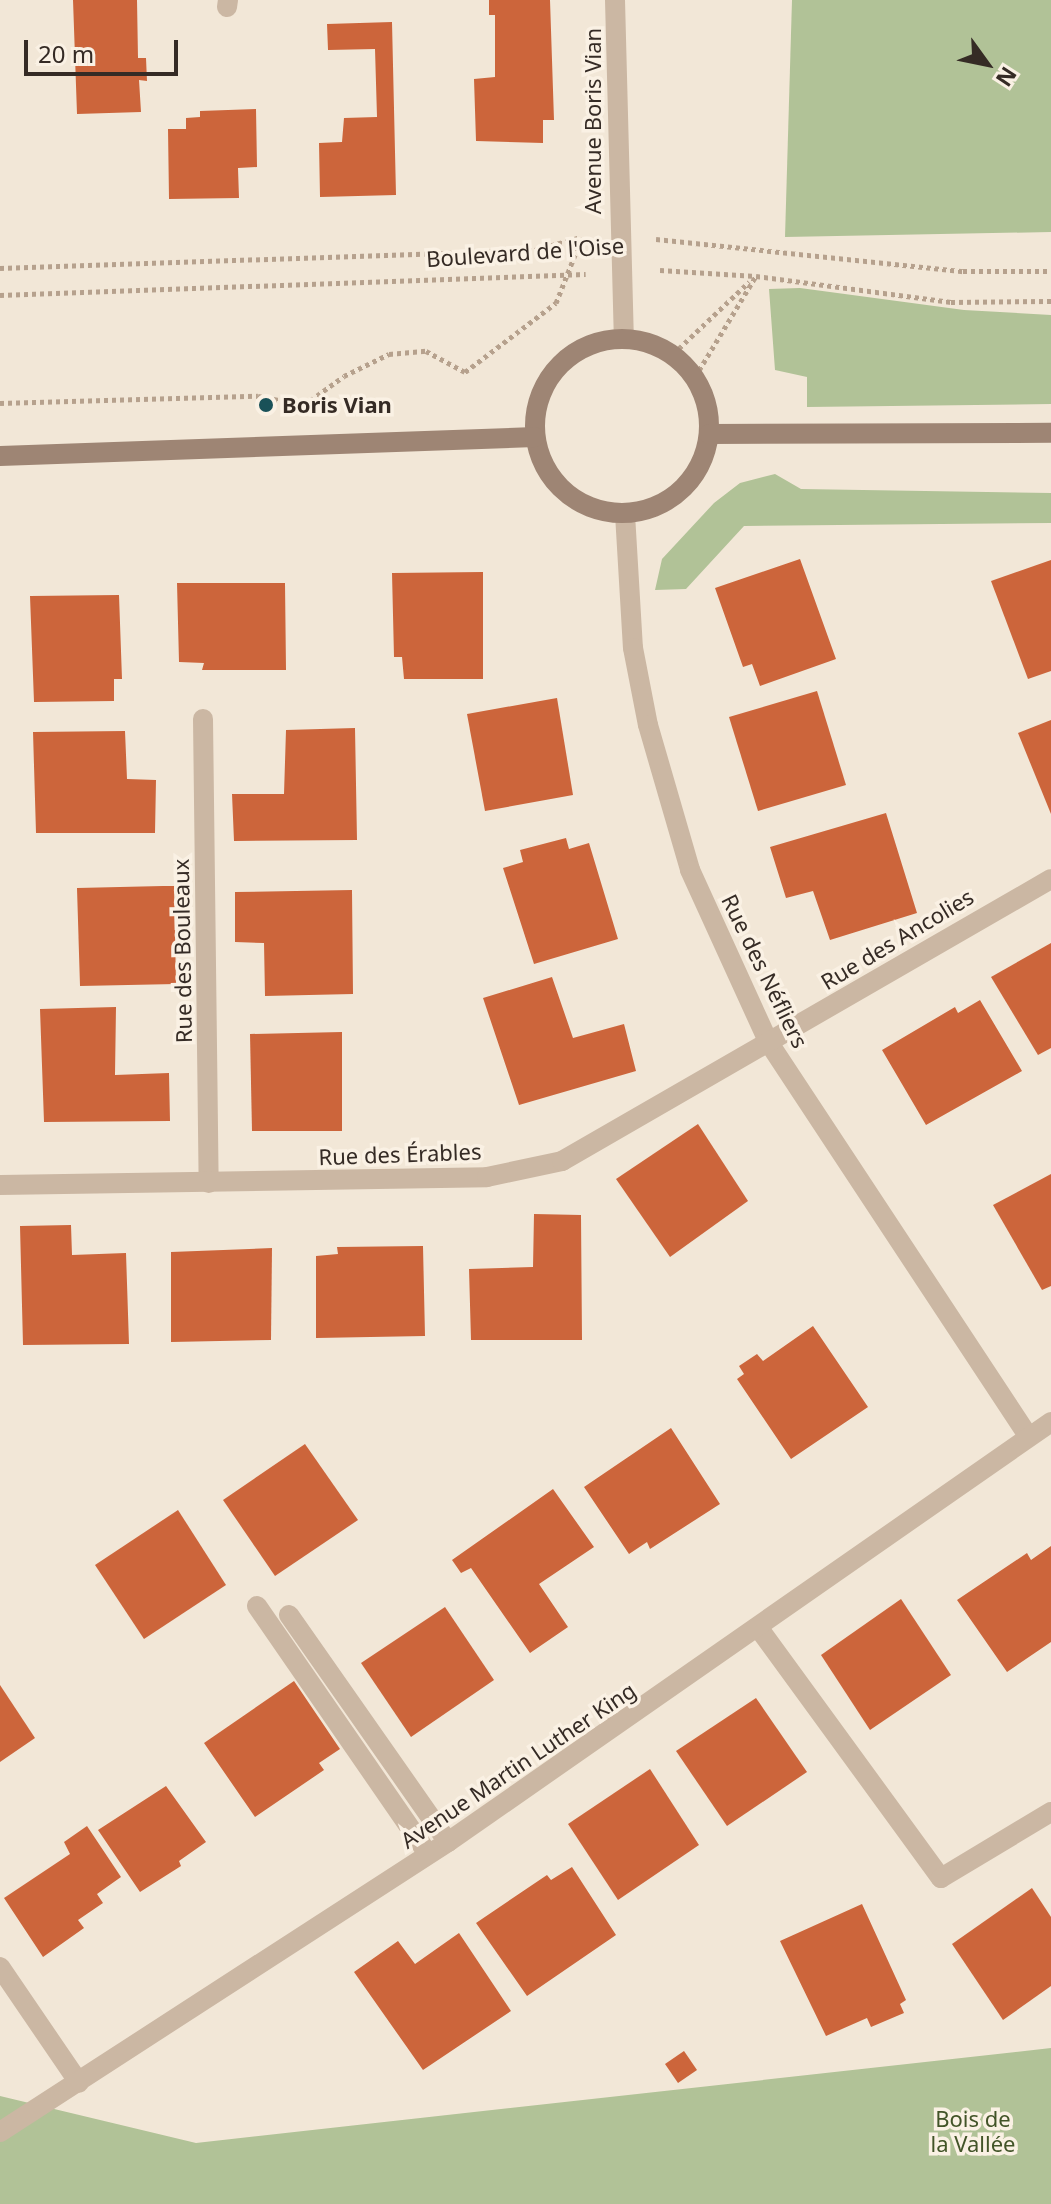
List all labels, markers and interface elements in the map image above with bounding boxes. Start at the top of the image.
scale bar [28,24,182,74]
north arrow [947,24,1027,104]
street label: Avenue Boris Vian [580,28,606,214]
text: 20 m [38,37,94,70]
text: N [990,61,1025,93]
street label: Boulevard de l'Oise [425,232,625,272]
place label: Boris Vian [282,392,392,418]
marker: Boris Vian [257,396,275,414]
street label: Rue des Bouleaux [167,859,197,1043]
street label: Rue des Ancolies [816,883,978,995]
street label: Rue des Néfliers [716,890,814,1052]
street label: Rue des Érables [318,1138,482,1170]
street label: Avenue Martin Luther King [396,1676,640,1854]
park label: Bois de la Vallée [930,2105,1016,2156]

